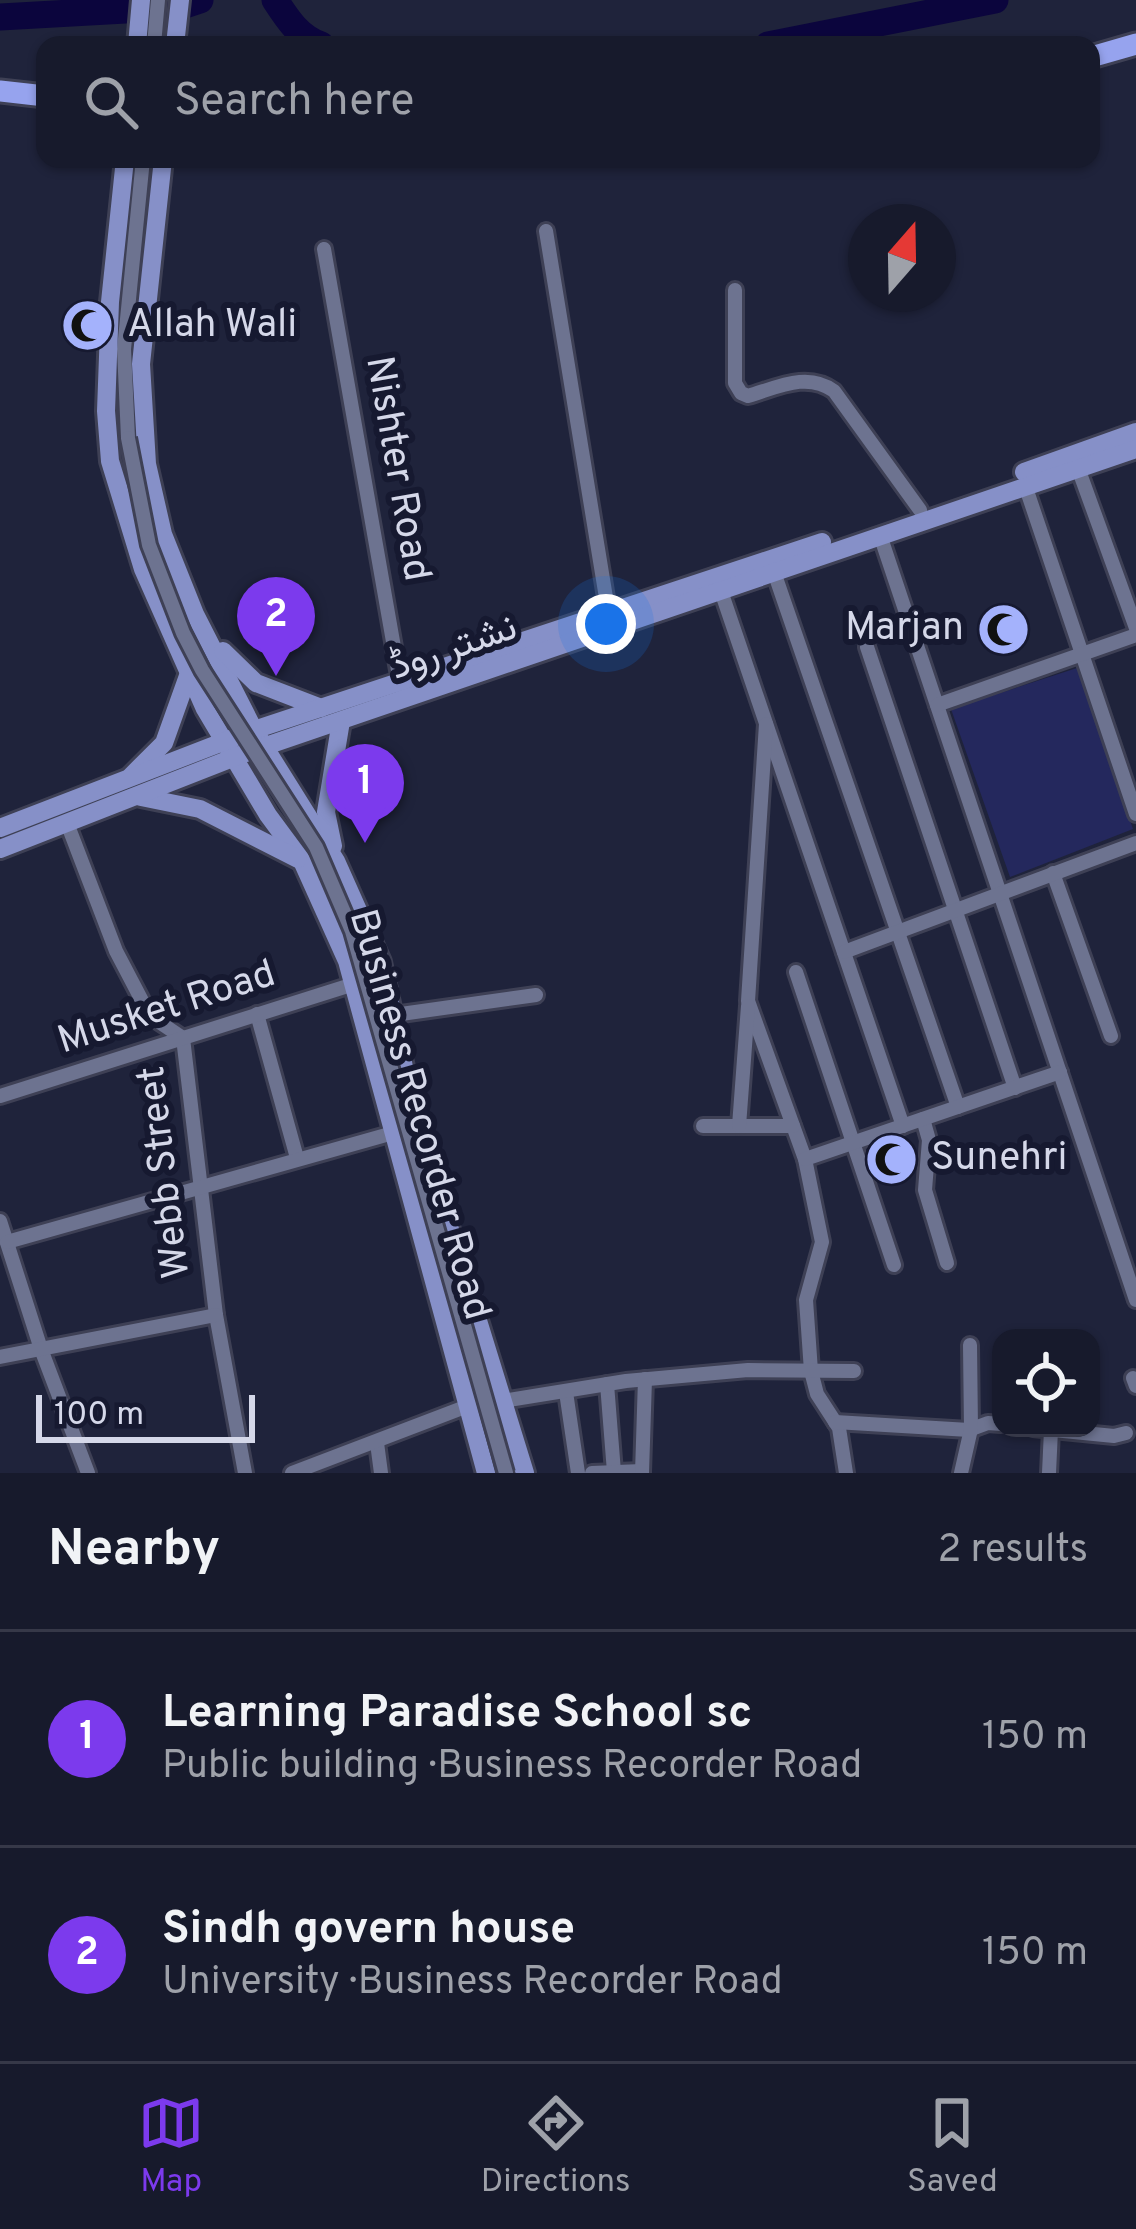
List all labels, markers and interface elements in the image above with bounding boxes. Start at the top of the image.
search box [36,36,1100,168]
icon: search [78,69,144,135]
text: Search here [174,74,414,131]
north arrow [848,204,956,312]
mosque icon: Allah Wali [60,298,116,354]
place label: Allah Wali [127,302,297,351]
street label: Nishter Road [352,353,440,585]
pin: 2 [237,577,315,676]
your location [576,594,636,654]
mosque icon: Marjan [975,601,1031,657]
street label: نشتر روڈ [384,605,524,693]
place label: Marjan [845,605,964,654]
pin: 1 [326,744,404,843]
street label: Business Recorder Road [336,904,500,1326]
street label: Musket Road [52,951,282,1067]
street label: Webb Street [129,1063,203,1281]
mosque icon: Sunehri [864,1131,920,1187]
place label: Sunehri [931,1135,1067,1184]
map controls [992,1329,1100,1437]
button: locate [992,1329,1100,1437]
scale bar [36,1389,255,1442]
text: 100 m [54,1395,144,1437]
text: Nearby [48,1519,220,1584]
text: 2 results [937,1527,1088,1576]
text: Learning Paradise School sc [162,1686,752,1743]
text: 1 [79,1714,95,1763]
text: 150 m [982,1714,1088,1763]
text: Public building · Business Recorder Road [162,1743,862,1792]
text: Sindh govern house [162,1902,575,1959]
text: 2 [75,1930,99,1979]
text: 150 m [982,1930,1088,1979]
text: University · Business Recorder Road [162,1959,783,2008]
tab: Map [138,2090,204,2204]
tab: Directions [481,2090,631,2204]
tab: Saved [907,2090,998,2204]

